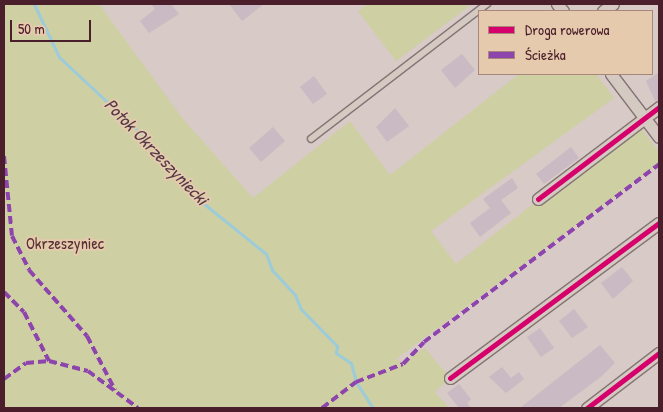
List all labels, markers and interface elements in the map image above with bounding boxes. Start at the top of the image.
scale bar [12,10,94,42]
legend [478,10,653,75]
text: 50 m [18,18,45,39]
text: Droga rowerowa [525,19,609,40]
text: Ścieżka [525,44,566,65]
water label: Potok Okrzeszyniecki [99,94,213,210]
park label: Okrzeszyniec [26,233,104,253]

